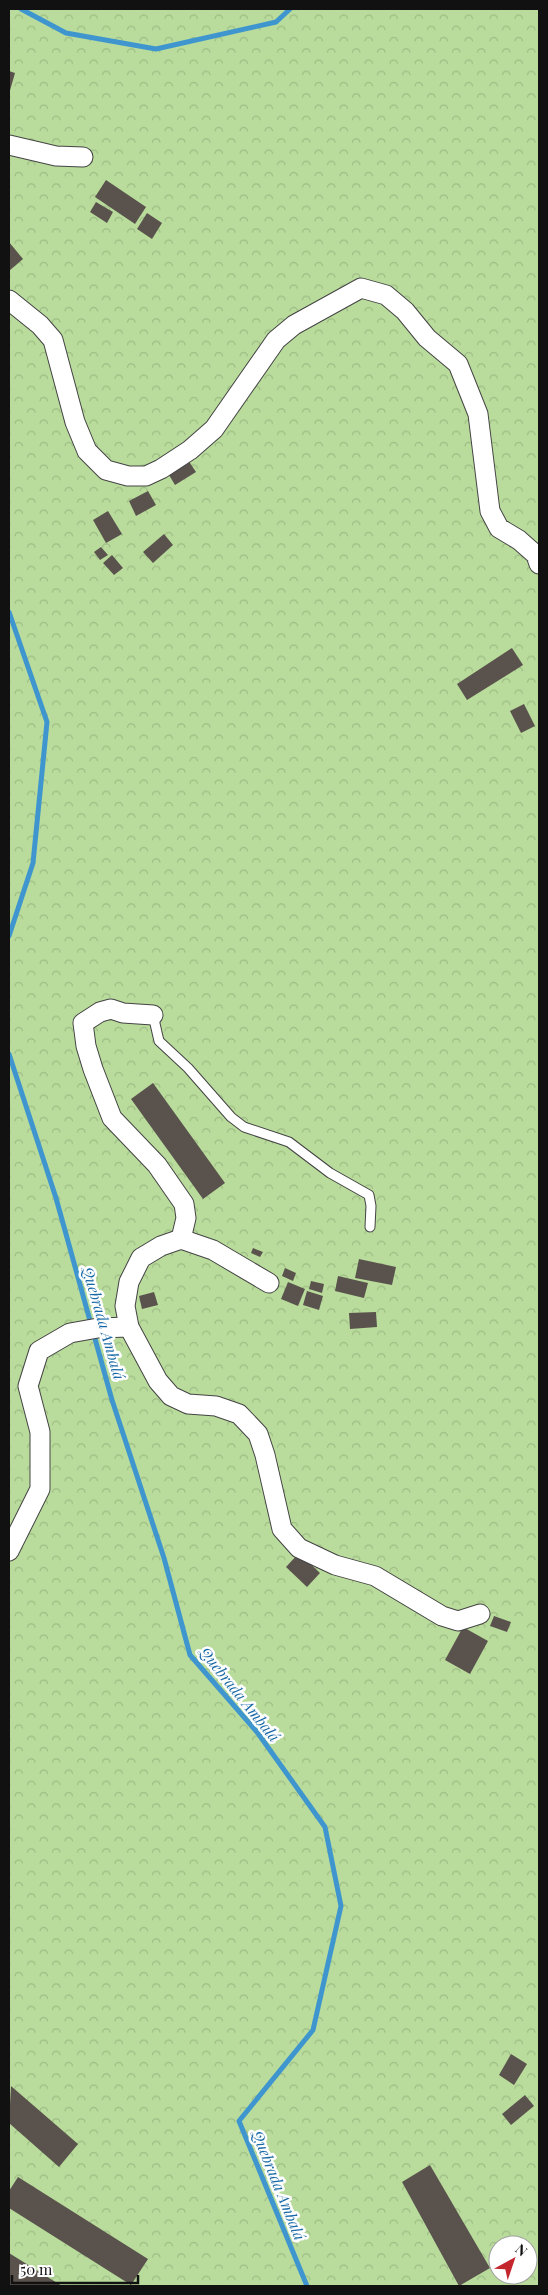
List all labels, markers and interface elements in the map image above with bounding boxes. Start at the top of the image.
water label: Quebrada Ambalá [78,1263,130,1382]
water label: Quebrada Ambalá [195,1642,285,1746]
water label: Quebrada Ambalá [247,2126,310,2243]
north arrow [488,2235,538,2285]
text: N [512,2239,532,2260]
scale bar [12,2252,139,2284]
text: 50 m [20,2259,53,2279]

